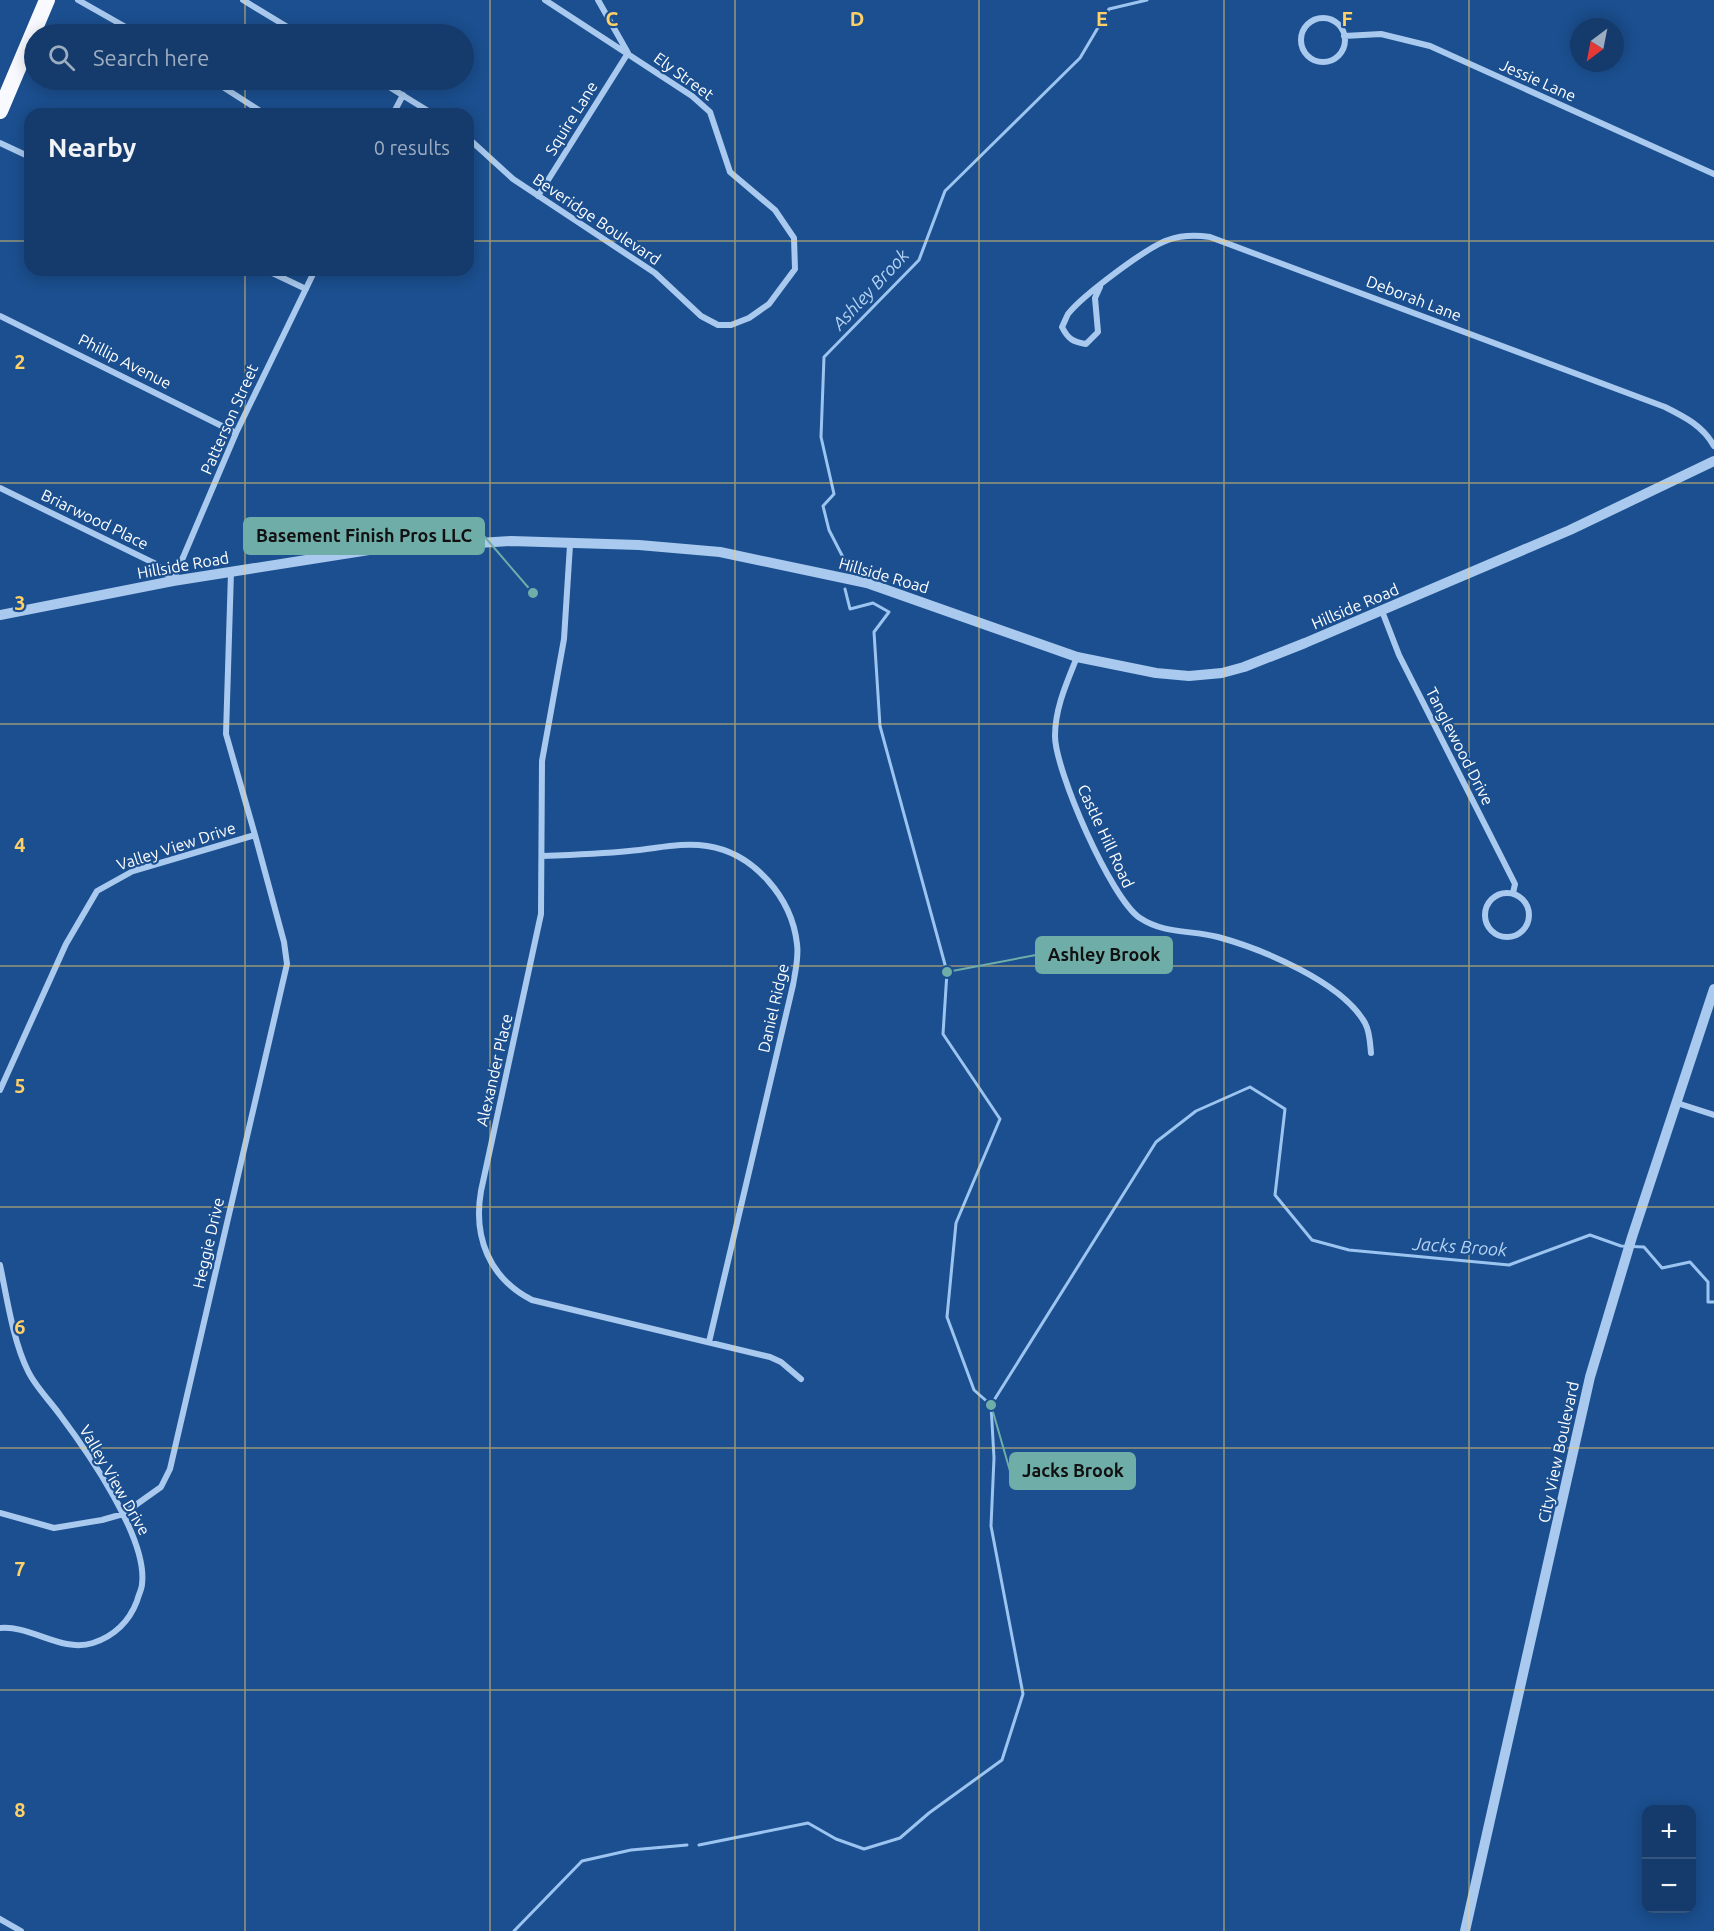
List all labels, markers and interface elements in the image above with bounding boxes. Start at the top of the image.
text: C [606,7,619,30]
text: D [850,7,864,30]
text: E [1096,7,1108,30]
text: F [1341,7,1353,30]
north arrow [1570,18,1624,72]
search box [24,24,474,90]
icon: search [45,41,78,74]
text: Search here [93,45,209,70]
street label: Ely Street [651,48,718,104]
street label: Jessie Lane [1497,55,1579,105]
street label: Squire Lane [541,78,601,158]
text: Nearby [48,133,136,162]
text: 0 results [374,136,450,159]
street label: Beveridge Boulevard [530,170,664,268]
water label: Ashley Brook [827,244,913,334]
street label: Deborah Lane [1364,272,1464,324]
street label: Phillip Avenue [76,330,174,392]
text: 2 [14,350,26,373]
street label: Patterson Street [197,360,262,477]
street label: Briarwood Place [38,485,152,553]
callout: Basement Finish Pros LLC [244,518,484,554]
text: Basement Finish Pros LLC [256,525,473,545]
street label: Hillside Road [136,548,230,582]
street label: Hillside Road [837,554,931,596]
street label: Hillside Road [1309,580,1401,632]
text: 3 [14,591,26,614]
street label: Tanglewood Drive [1423,684,1497,808]
street label: Castle Hill Road [1074,781,1138,891]
street label: Valley View Drive [114,818,238,874]
text: 4 [14,833,26,856]
callout: Ashley Brook [1036,937,1172,973]
text: Ashley Brook [1048,944,1160,964]
street label: Daniel Ridge [754,962,792,1054]
street label: Alexander Place [472,1012,516,1128]
text: 5 [14,1074,26,1097]
street label: Heggie Drive [189,1196,227,1290]
water label: Jacks Brook [1411,1233,1509,1259]
text: 6 [14,1315,26,1338]
street label: City View Boulevard [1534,1380,1582,1524]
street label: Valley View Drive [76,1422,154,1538]
callout: Jacks Brook [1010,1453,1135,1489]
text: Jacks Brook [1022,1460,1124,1480]
text: 7 [14,1557,26,1580]
text: 8 [14,1798,26,1821]
map controls [1642,1805,1696,1913]
button: + [1642,1805,1696,1859]
button: − [1642,1859,1696,1913]

